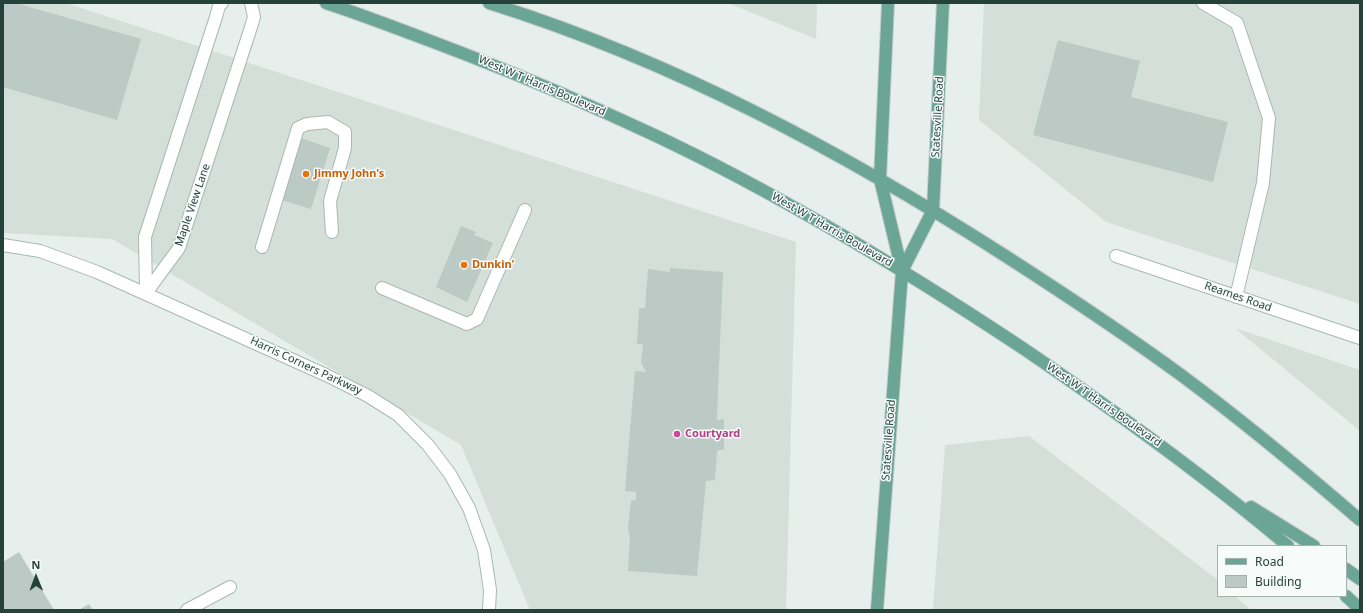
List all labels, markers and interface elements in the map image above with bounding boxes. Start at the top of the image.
street label: West W T Harris Boulevard [476,53,608,119]
street label: Statesville Road [929,76,947,158]
street label: Maple View Lane [173,162,213,248]
place label: Jimmy John's [314,167,384,181]
marker: Jimmy John's [301,169,311,179]
street label: West W T Harris Boulevard [769,190,895,270]
place label: Dunkin' [472,258,514,272]
marker: Dunkin' [459,260,469,270]
street label: Reames Road [1203,279,1273,315]
street label: Harris Corners Parkway [248,334,364,398]
street label: West W T Harris Boulevard [1044,360,1164,450]
street label: Statesville Road [880,399,898,481]
place label: Courtyard [685,427,740,441]
marker: Courtyard [672,429,682,439]
legend [1217,545,1347,597]
text: Road [1255,553,1284,570]
north arrow [16,557,56,597]
text: N [31,557,40,572]
text: Building [1255,573,1302,590]

